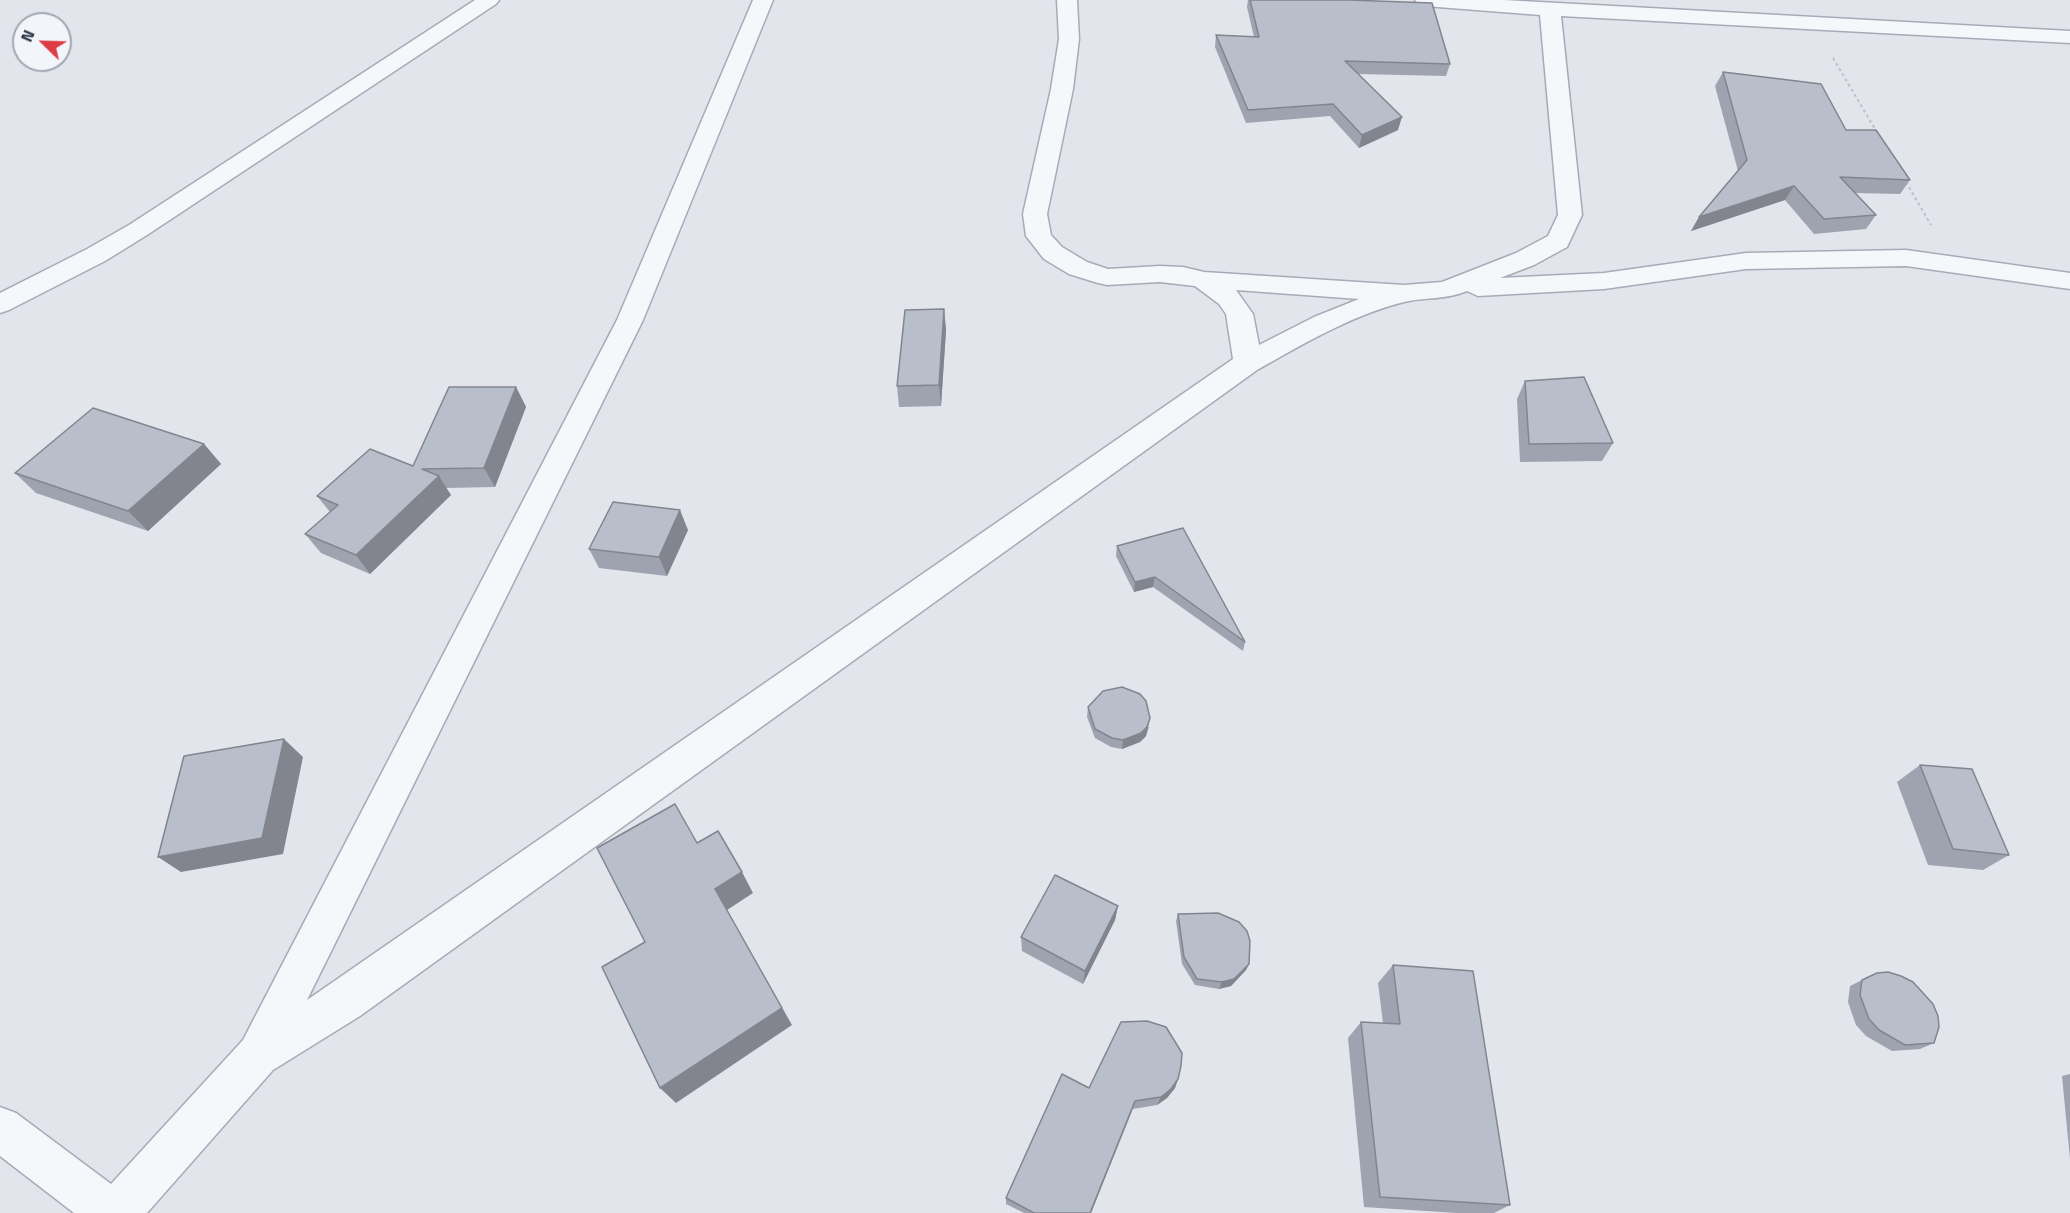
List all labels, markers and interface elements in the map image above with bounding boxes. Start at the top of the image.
north arrow [12,12,72,72]
text: N [14,26,40,46]

